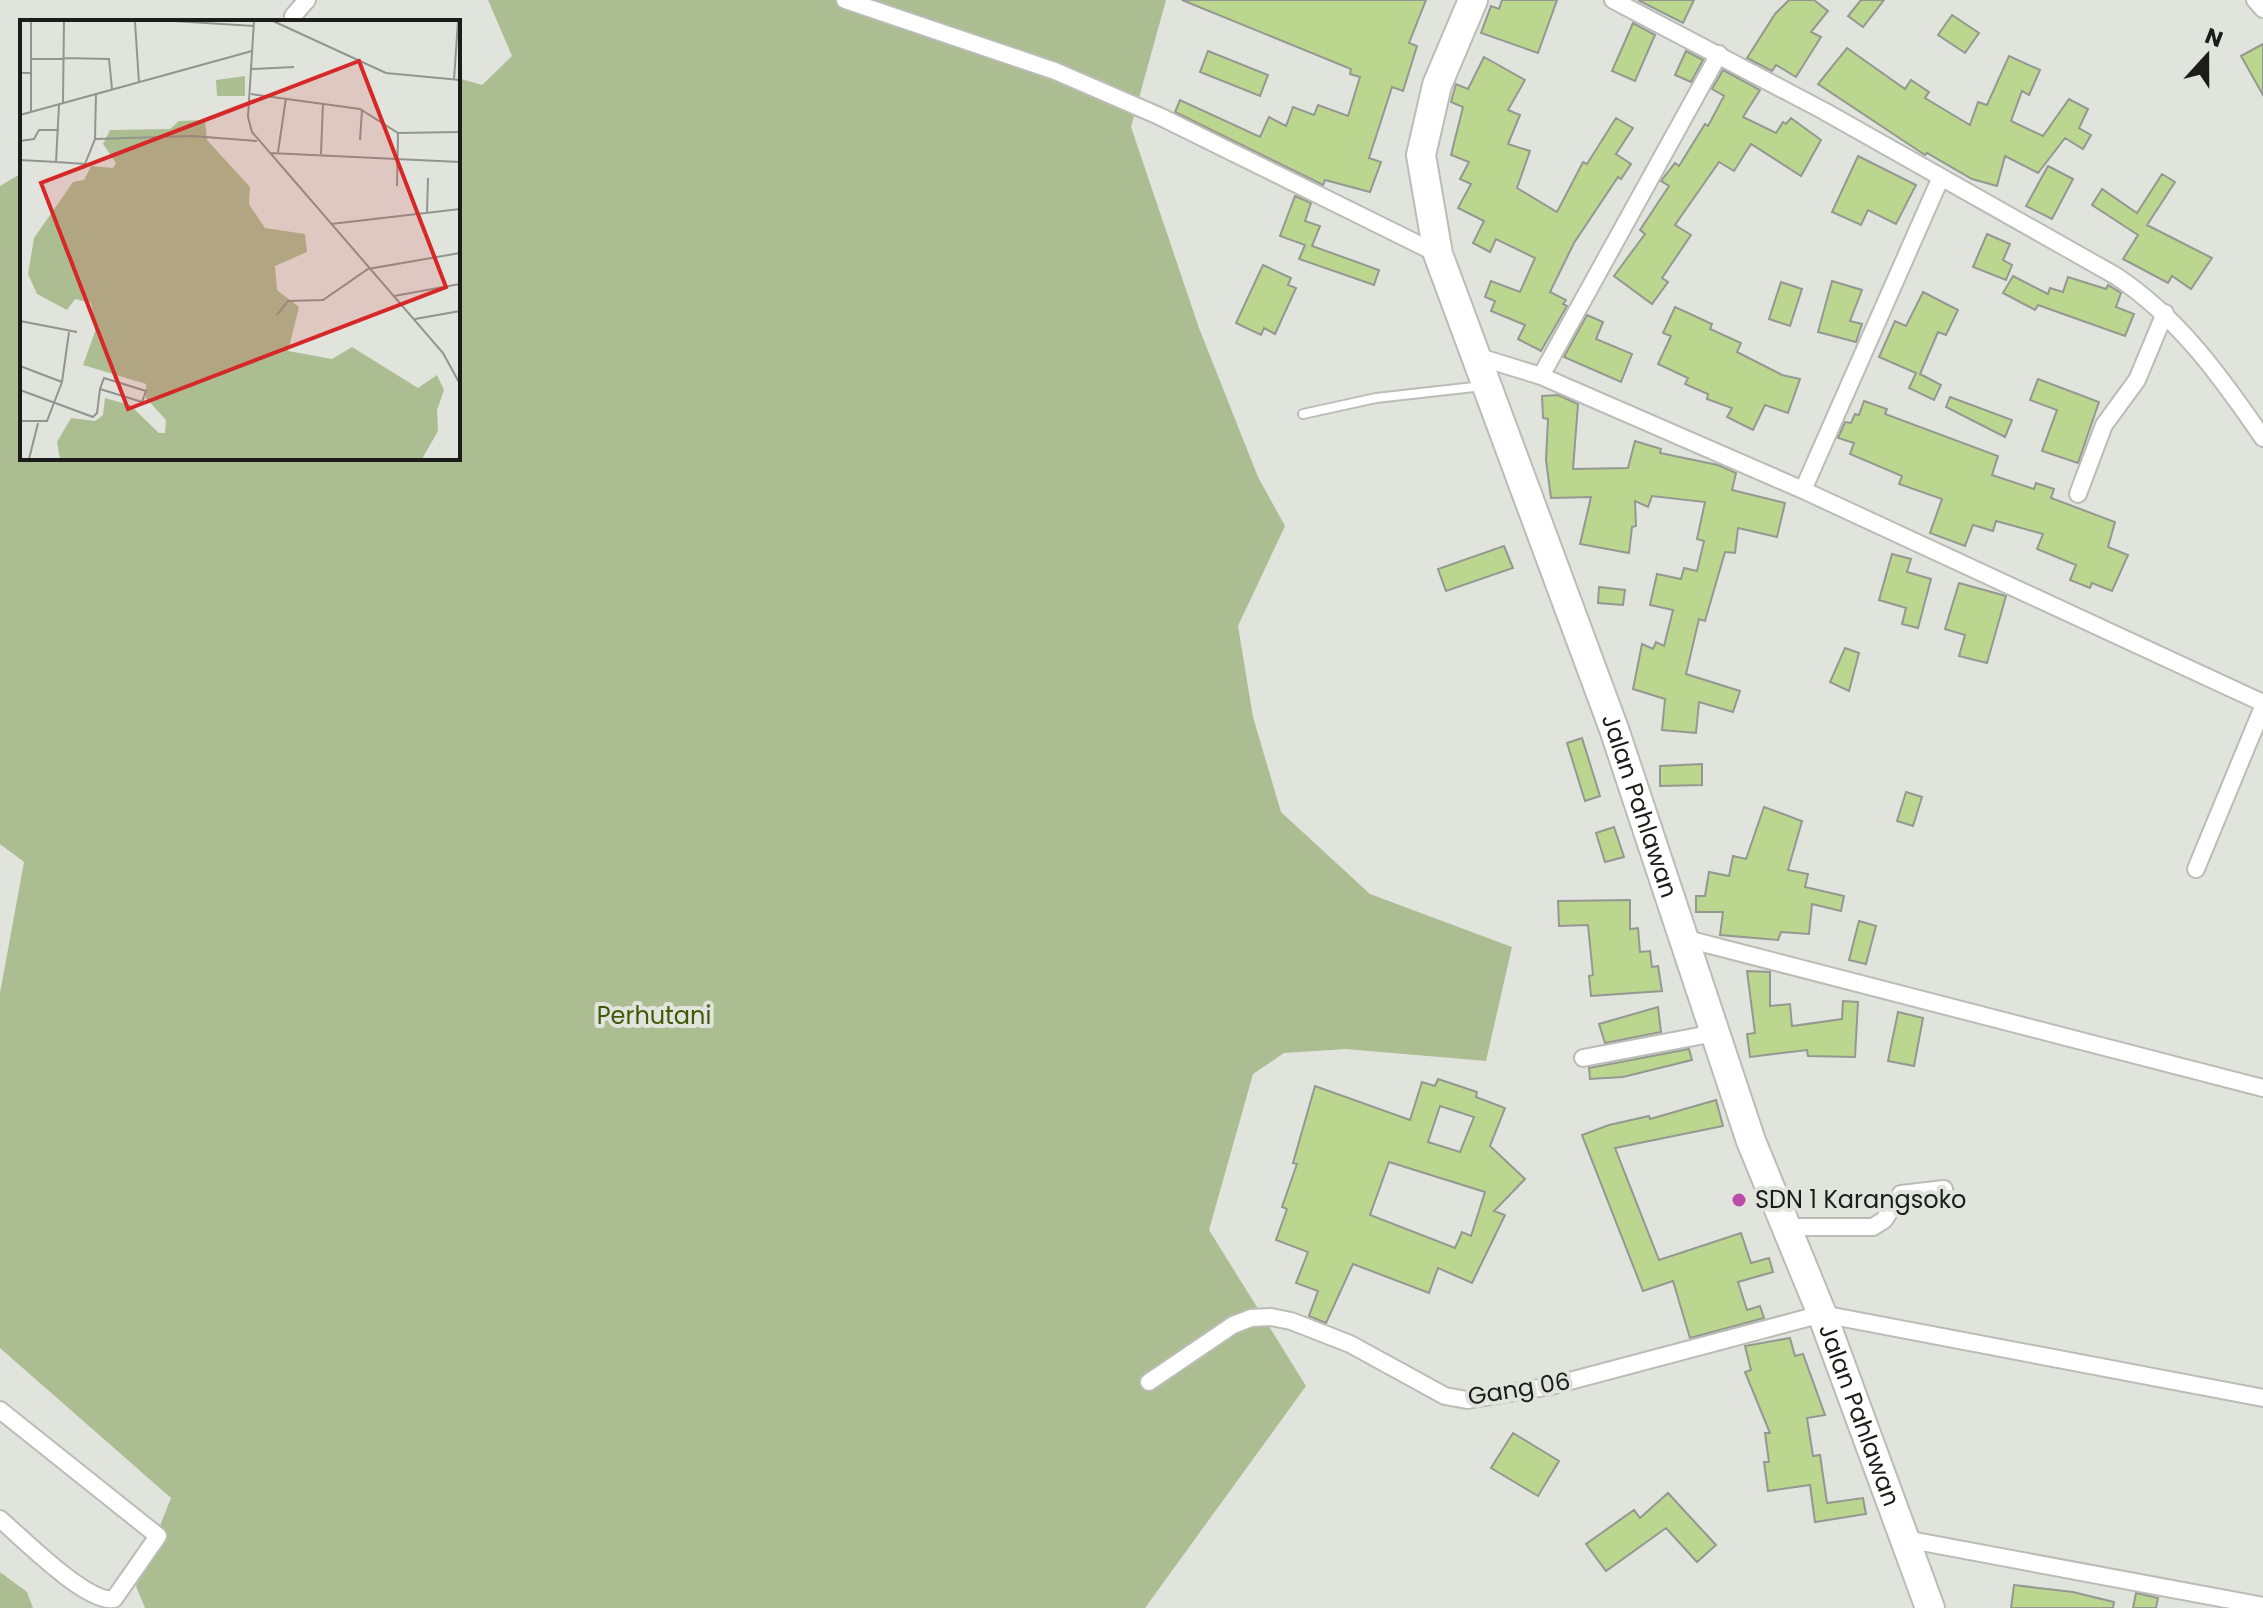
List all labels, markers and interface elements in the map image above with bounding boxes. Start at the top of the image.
north arrow [2167,16,2247,96]
inset map [20,20,460,460]
text: N [2201,20,2227,55]
street label: Jalan Pahlawan [1594,709,1686,902]
park label: Perhutani [597,999,711,1032]
place label: SDN 1 Karangsoko [1755,1183,1966,1216]
marker: SDN 1 Karangsoko [1730,1191,1748,1209]
street label: Jalan Pahlawan [1811,1319,1908,1511]
street label: Gang 06 [1465,1364,1572,1413]

